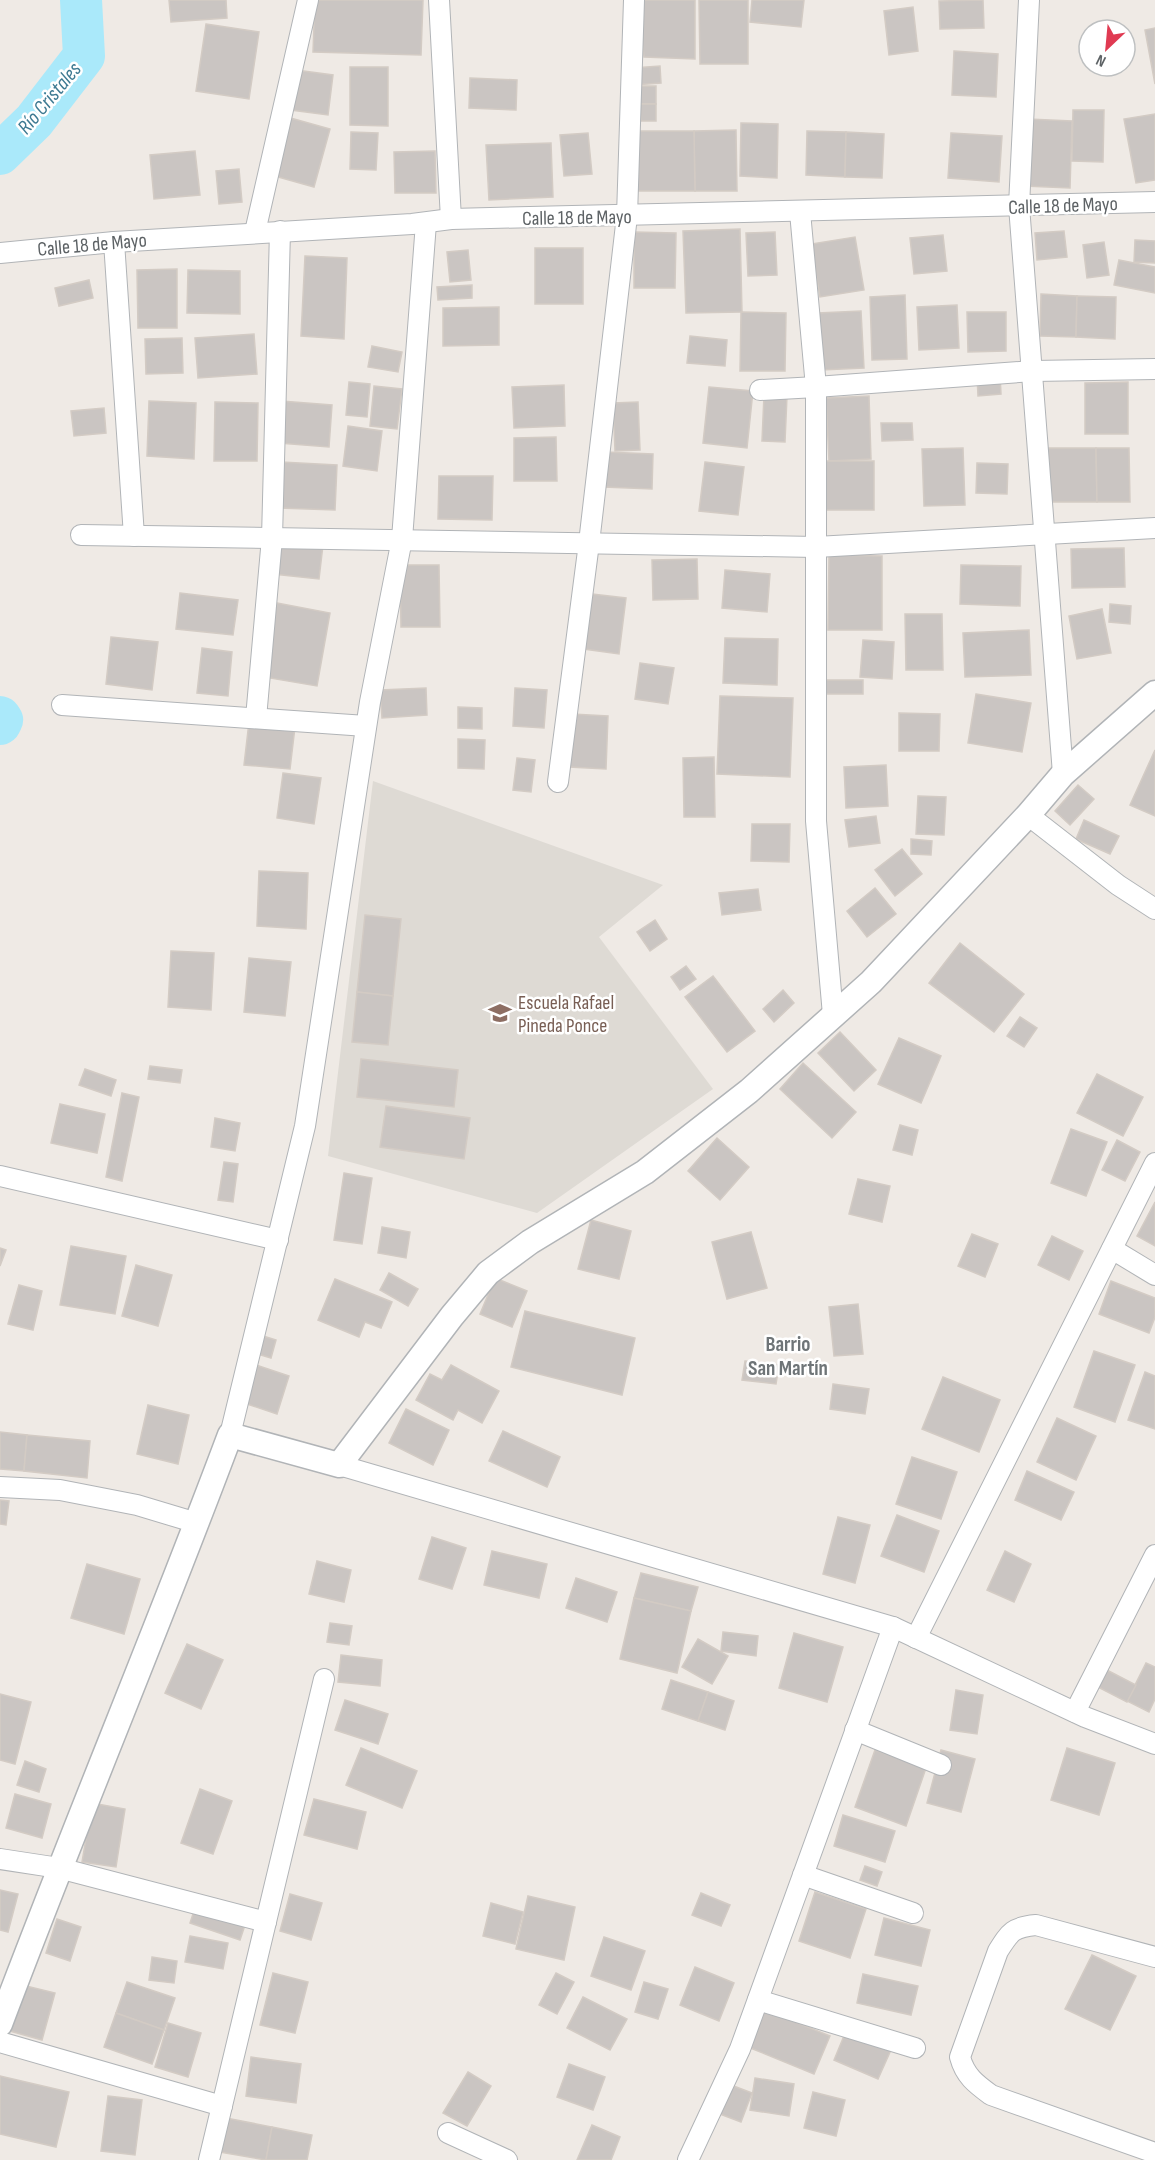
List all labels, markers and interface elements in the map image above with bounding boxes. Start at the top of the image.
north arrow [1077,18,1137,78]
text: N [1093,50,1109,71]
water label: Río Cristales [12,57,87,139]
street label: Calle 18 de Mayo [1008,192,1118,220]
street label: Calle 18 de Mayo [522,205,632,231]
street label: Calle 18 de Mayo [36,228,148,262]
place label: Escuela Rafael Pineda Ponce [518,991,614,1038]
school or university icon: Escuela Rafael Pineda Ponce [487,1000,513,1026]
district label: Barrio San Martín [748,1332,828,1381]

